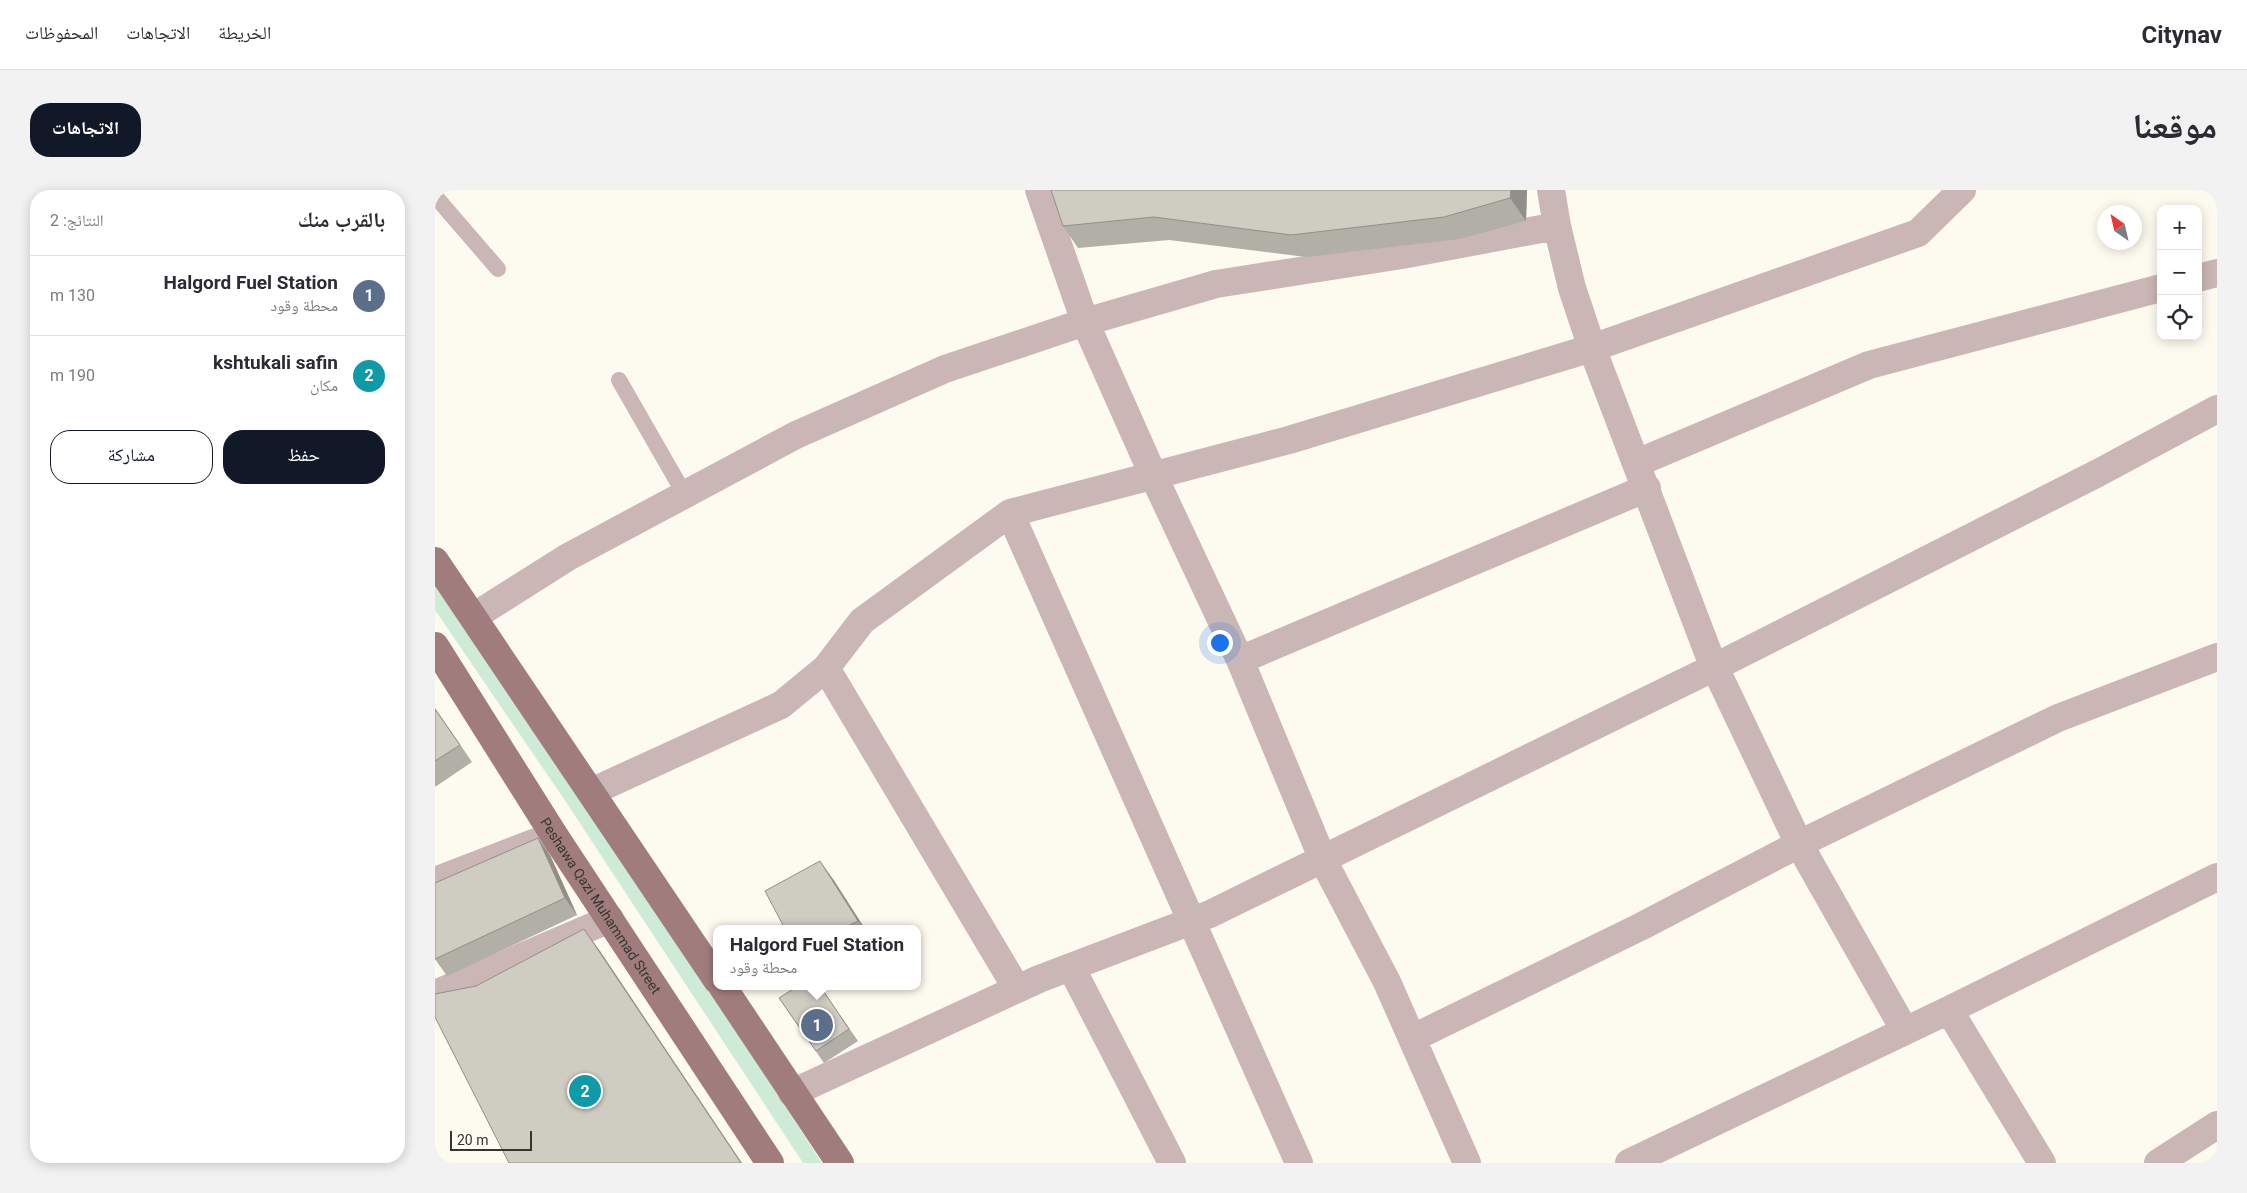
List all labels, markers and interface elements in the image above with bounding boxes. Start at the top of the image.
text: Citynav [2141,21,2222,49]
text: المحفوظات [25,22,98,43]
text: الاتجاهات [126,22,190,43]
text: الخريطة [218,22,271,43]
button: الاتجاهات [30,103,141,157]
text: موقعنا [2132,106,2217,147]
north arrow [2097,205,2142,250]
map controls [2157,205,2202,340]
button: + [2157,205,2202,250]
text: بالقرب منك [298,208,385,232]
text: النتائج: 2 [50,211,104,230]
button: − [2157,250,2202,295]
text: Halgord Fuel Station [164,271,338,294]
text: 130 m [50,286,95,305]
text: 1 [364,286,374,305]
button: locate [2157,295,2202,340]
text: محطة وقود [270,296,338,315]
text: kshtukali safin [213,351,338,374]
text: 190 m [50,366,95,385]
text: 2 [364,366,374,385]
text: مكان [310,376,338,395]
button: مشاركة [50,430,213,484]
button: حفظ [223,430,385,484]
your location [1207,630,1233,656]
street label: Peshawa Qazi Muhammad Street [537,815,664,997]
popup [713,925,921,990]
text: Halgord Fuel Station [730,933,904,956]
text: محطة وقود [730,958,797,977]
pin: 1 [801,1006,833,1044]
pin: 2 [569,1072,601,1110]
scale bar [450,1128,533,1151]
text: 20 m [457,1132,489,1148]

